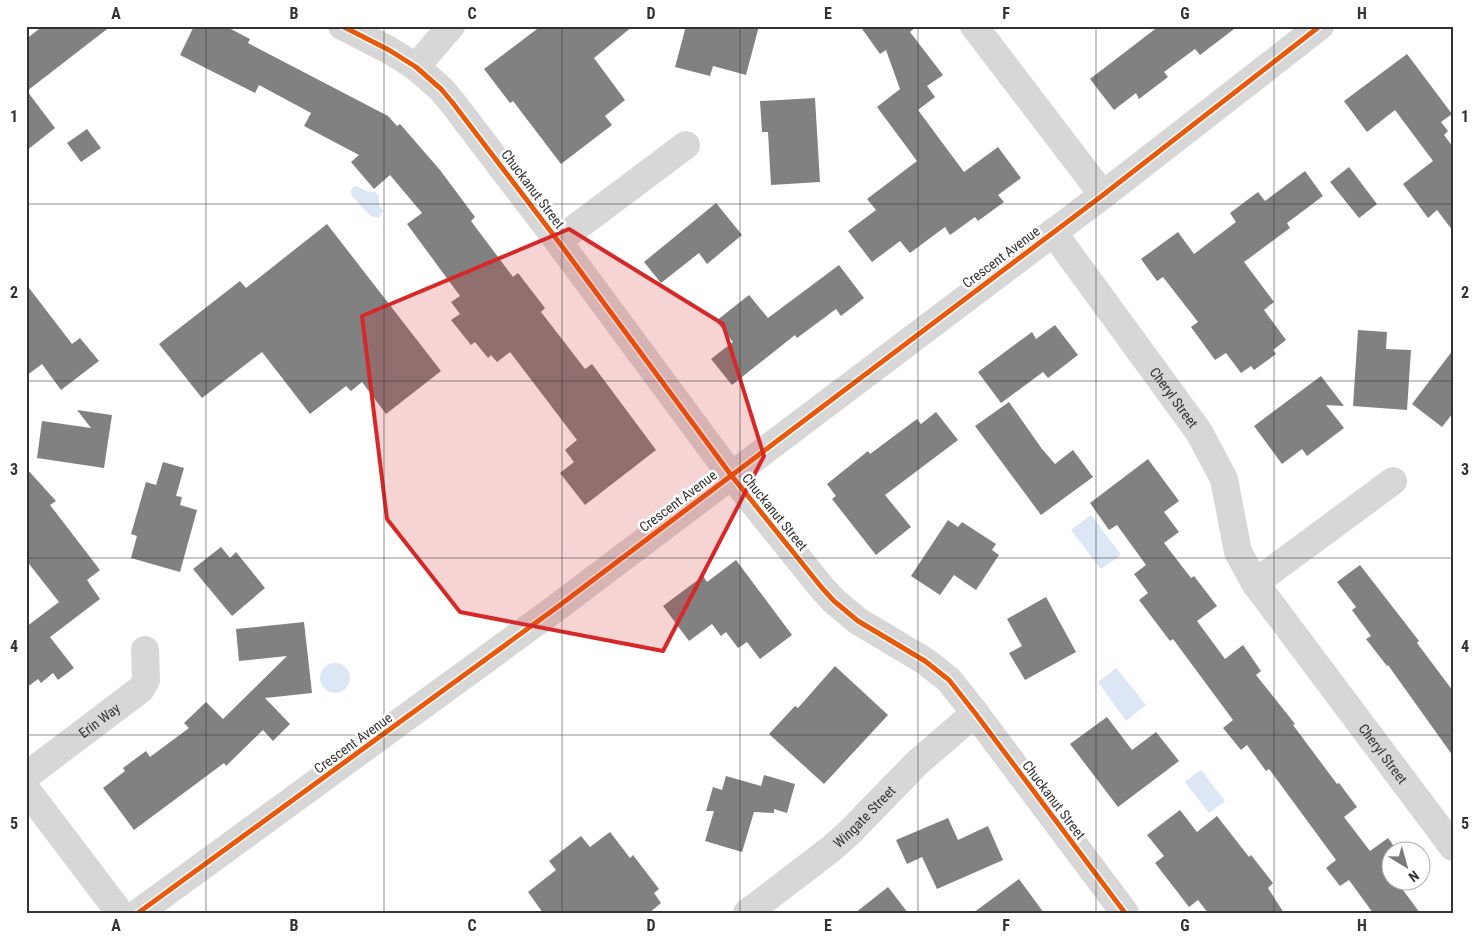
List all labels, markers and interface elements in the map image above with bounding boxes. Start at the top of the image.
text: A [111,4,121,23]
text: B [290,4,299,23]
text: C [467,4,477,23]
text: D [646,4,656,23]
text: E [824,4,832,23]
text: F [1002,4,1010,23]
text: G [1180,4,1190,23]
text: H [1357,4,1367,23]
text: 1 [10,107,18,126]
text: 1 [1461,107,1469,126]
street label: Chuckanut Street [498,146,568,232]
street label: Crescent Avenue [959,223,1043,291]
text: 2 [10,283,18,302]
text: 2 [1461,283,1469,302]
street label: Cheryl Street [1147,364,1201,431]
text: 3 [10,460,18,479]
text: 3 [1461,460,1469,479]
street label: Crescent Avenue [636,467,720,535]
street label: Chuckanut Street [739,470,811,554]
text: 4 [10,637,18,656]
text: 4 [1461,637,1469,656]
street label: Erin Way [76,700,123,741]
street label: Crescent Avenue [311,709,395,777]
street label: Cheryl Street [1355,721,1411,787]
street label: Chuckanut Street [1019,757,1089,843]
street label: Wingate Street [830,782,899,851]
text: 5 [10,814,18,833]
text: 5 [1461,814,1469,833]
north arrow [1382,842,1432,892]
text: N [1406,867,1422,885]
text: A [111,916,121,935]
text: B [290,916,299,935]
text: C [467,916,477,935]
text: D [646,916,656,935]
text: E [824,916,832,935]
text: F [1002,916,1010,935]
text: G [1180,916,1190,935]
text: H [1357,916,1367,935]

